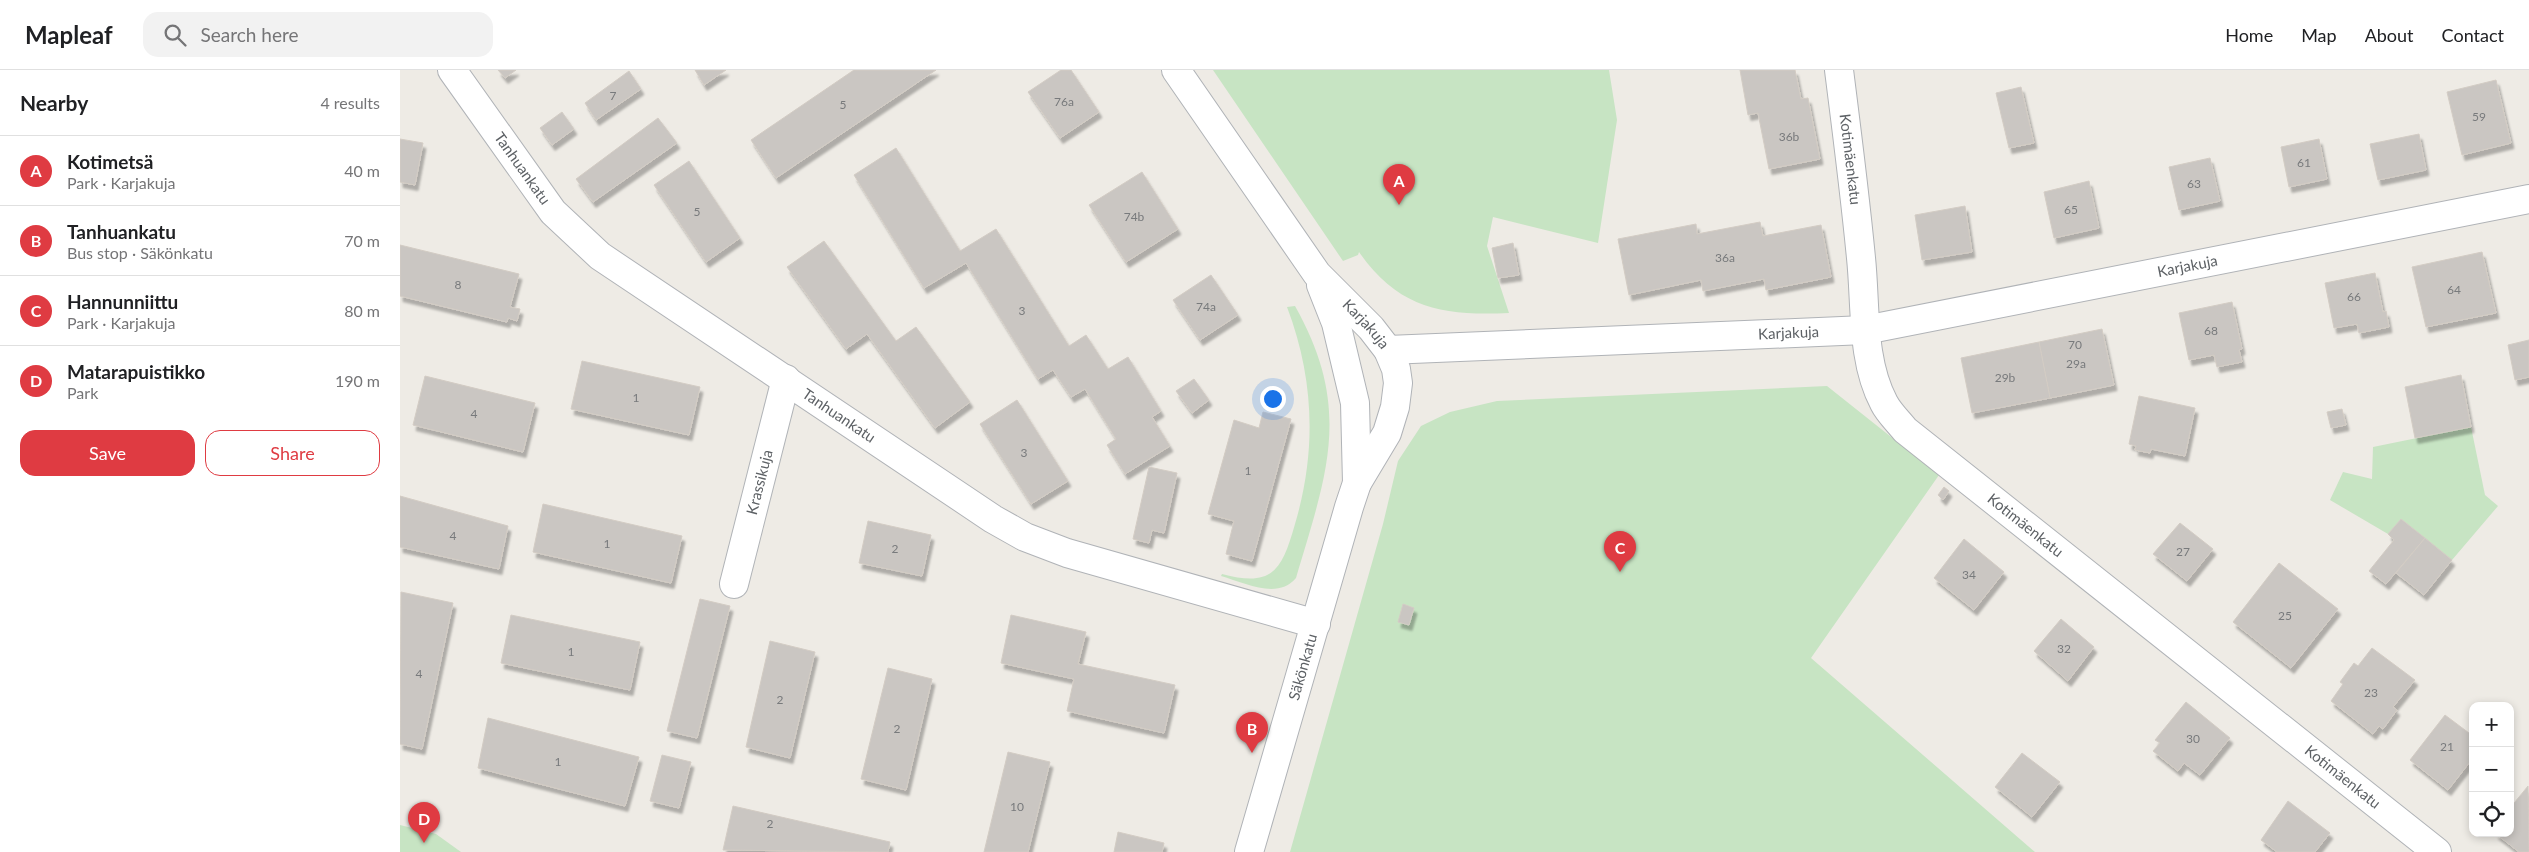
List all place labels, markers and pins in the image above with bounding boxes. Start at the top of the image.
pin: A [1383,164,1415,205]
pin: C [1604,531,1636,572]
pin: B [1236,712,1268,753]
pin: D [408,802,440,843]

